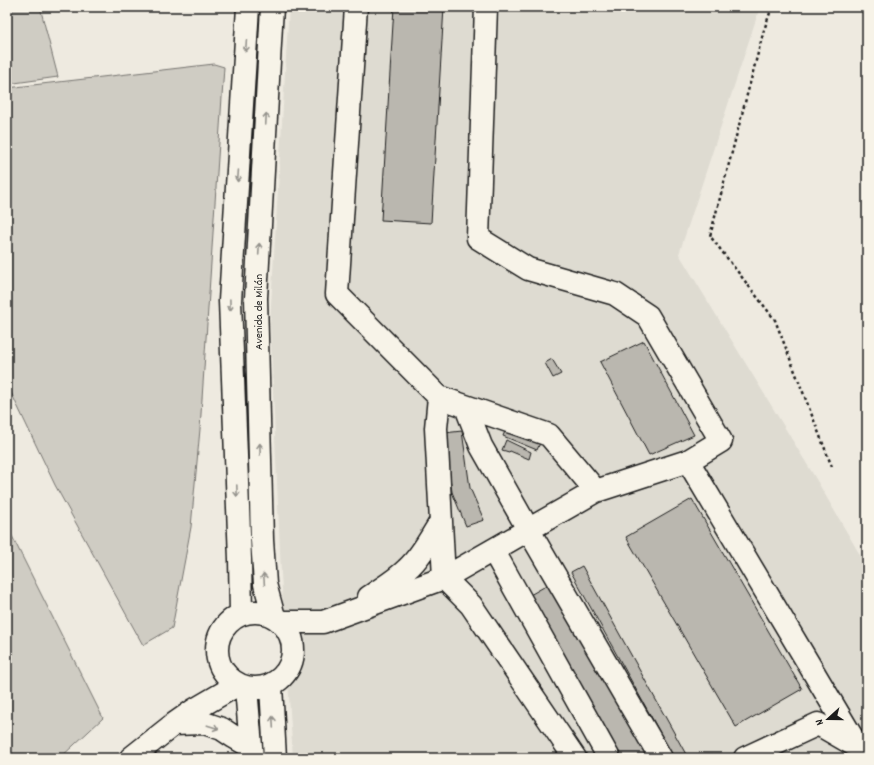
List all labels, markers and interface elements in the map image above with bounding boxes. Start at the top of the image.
one-way arrow [242,39,249,52]
one-way arrow [262,113,270,126]
one-way arrow [234,169,241,182]
one-way arrow [255,243,262,256]
street label: Avenida de Milán [251,274,268,350]
one-way arrow [226,298,234,311]
one-way arrow [256,443,264,456]
one-way arrow [233,484,241,497]
one-way arrow [261,573,268,586]
north arrow [808,699,848,739]
one-way arrow [269,716,277,729]
text: N [812,716,829,727]
one-way arrow [207,723,219,731]

